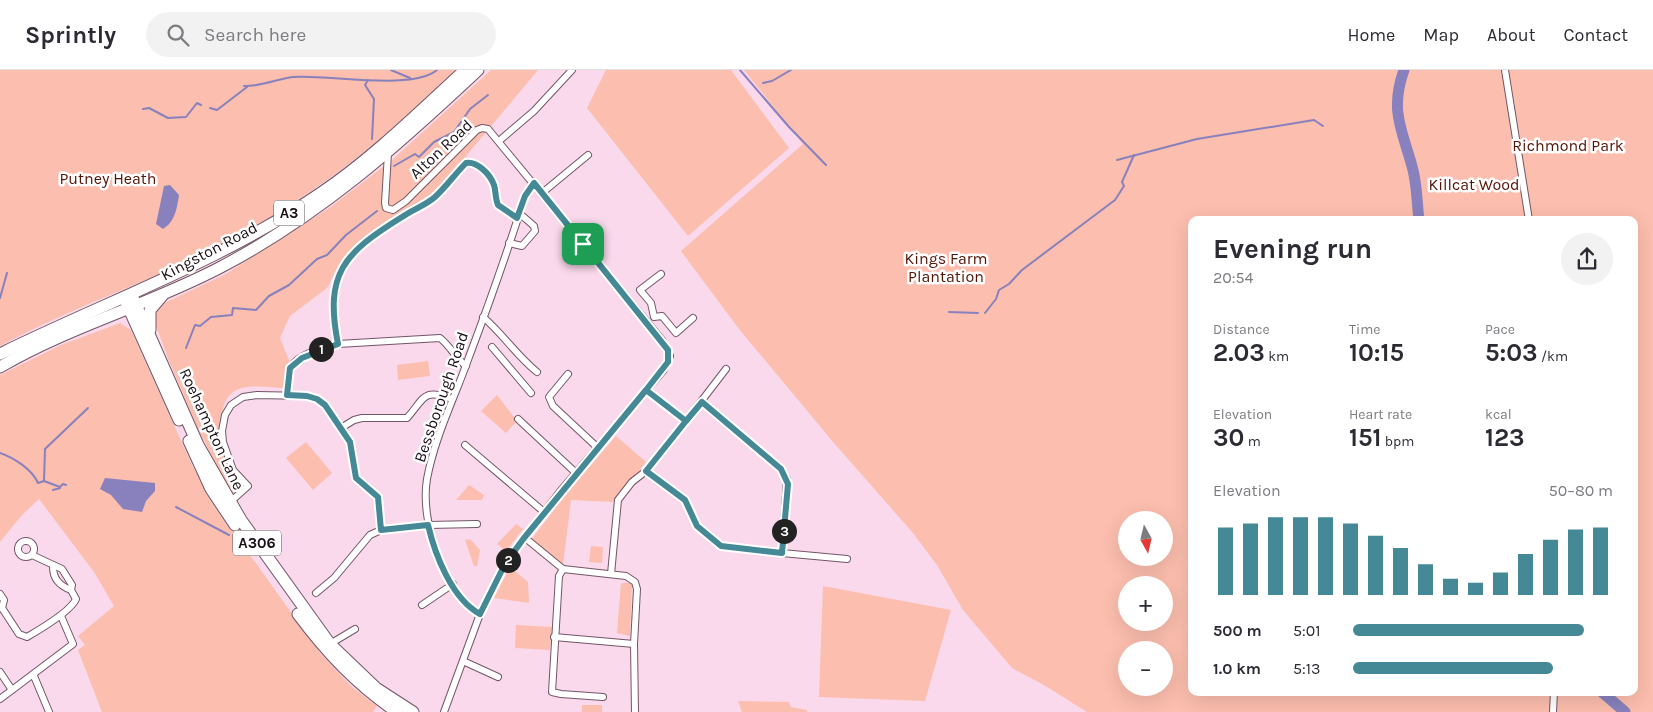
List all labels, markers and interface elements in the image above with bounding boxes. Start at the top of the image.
search box [146,12,496,57]
text: Sprintly [25,21,116,49]
icon: search [164,21,192,49]
text: Search here [204,24,306,46]
text: Home [1347,24,1395,46]
text: Map [1423,24,1459,46]
text: About [1487,24,1536,46]
text: Contact [1564,24,1628,46]
street label: Alton Road [406,115,476,183]
park label: Richmond Park [1512,136,1624,155]
park label: Putney Heath [59,169,157,188]
park label: Killcat Wood [1428,175,1520,194]
road number: A3 [274,200,304,226]
street label: Kingston Road [157,218,261,284]
pin [562,223,604,265]
icon: arrive [569,230,597,258]
text: Evening run [1213,232,1372,265]
button: share [1561,233,1613,285]
park label: Kings Farm Plantation [905,249,987,286]
text: 20:54 [1213,268,1253,287]
text: Distance [1213,321,1270,338]
text: Time [1349,321,1380,338]
text: Pace [1485,321,1515,338]
street label: Bessborough Road [410,329,472,465]
pin: 1 [308,336,334,362]
text: 2.03 [1213,338,1265,367]
text: 10:15 [1349,338,1404,367]
text: 5:03 [1485,338,1538,367]
text: 1 [319,341,324,358]
text: km [1265,348,1289,365]
text: /km [1538,348,1568,365]
street label: Roehampton Lane [176,365,248,493]
text: Elevation [1213,406,1272,423]
text: Heart rate [1349,406,1412,423]
text: kcal [1485,406,1512,423]
text: 30 [1213,423,1244,452]
text: 151 [1349,423,1381,452]
text: 123 [1485,423,1525,452]
text: m [1244,433,1261,450]
text: bpm [1381,433,1414,450]
text: Elevation [1213,481,1281,500]
text: 50–80 m [1549,481,1613,500]
north arrow [1118,511,1172,566]
map controls [1118,511,1173,696]
pin: 3 [772,518,796,544]
text: 3 [780,523,789,540]
road number: A306 [233,530,281,556]
pin: 2 [496,548,520,572]
text: 2 [504,552,513,569]
button: + [1118,576,1173,631]
text: 500 m [1213,621,1262,640]
text: 5:01 [1293,621,1321,640]
button: − [1118,641,1173,696]
text: 1.0 km [1213,659,1261,678]
text: 5:13 [1293,659,1320,678]

